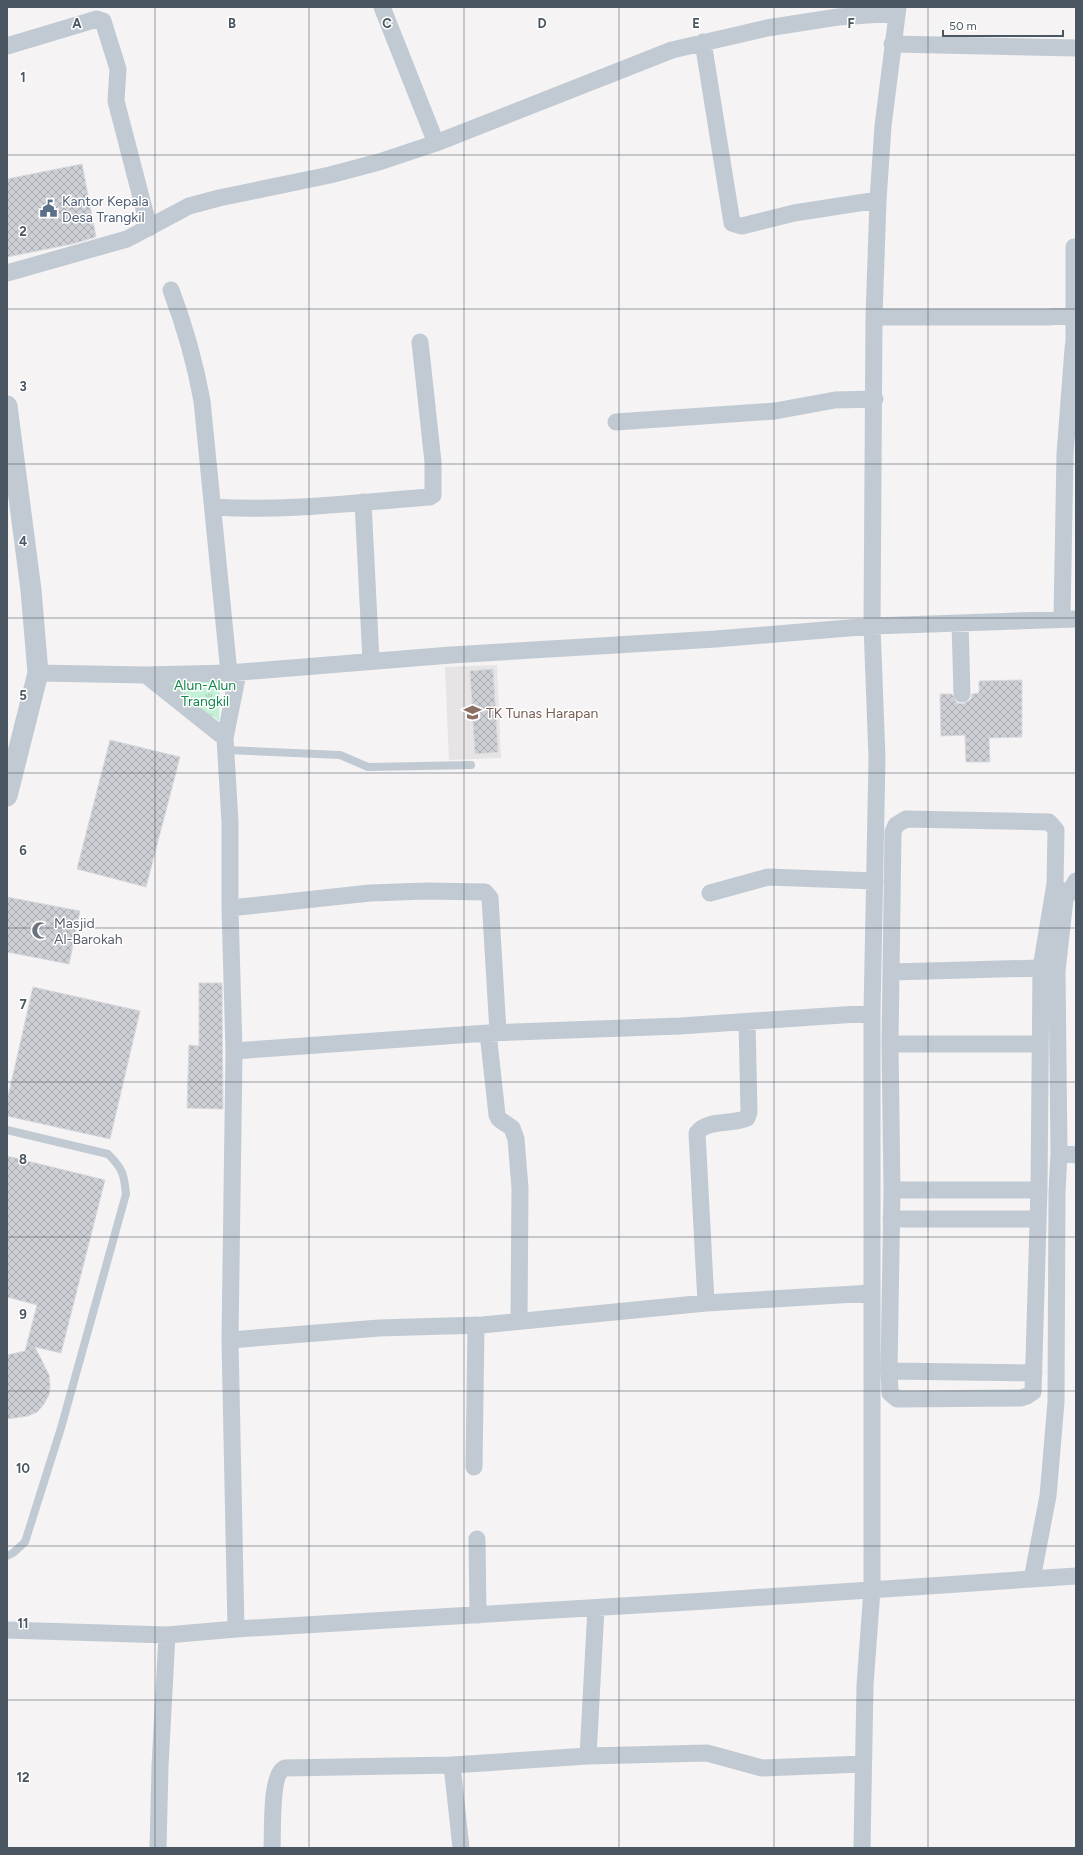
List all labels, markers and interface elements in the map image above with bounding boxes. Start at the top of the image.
scale bar [943,12,1063,38]
text: A [72,16,82,31]
text: B [228,16,236,31]
text: C [382,16,392,31]
text: D [537,16,547,31]
text: E [692,16,700,31]
text: F [847,16,855,31]
text: 50 m [949,19,977,33]
text: 1 [20,70,26,85]
place label: Kantor Kepala Desa Trangkil [62,193,149,226]
public building icon: Kantor Kepala Desa Trangkil [39,199,59,219]
text: 2 [19,224,27,239]
text: 3 [19,379,27,394]
text: 4 [19,534,27,549]
park label: Alun-Alun Trangkil [174,677,236,710]
text: 5 [19,688,27,703]
school or university icon: TK Tunas Harapan [463,703,483,723]
place label: TK Tunas Harapan [486,705,598,722]
text: 6 [19,843,27,858]
place label: Masjid Al-Barokah [54,915,123,948]
mosque icon: Masjid Al-Barokah [31,921,51,941]
text: 7 [19,997,27,1012]
text: 8 [19,1152,27,1167]
text: 9 [19,1307,27,1322]
text: 10 [16,1461,30,1476]
text: 11 [18,1616,28,1631]
text: 12 [16,1770,30,1785]

